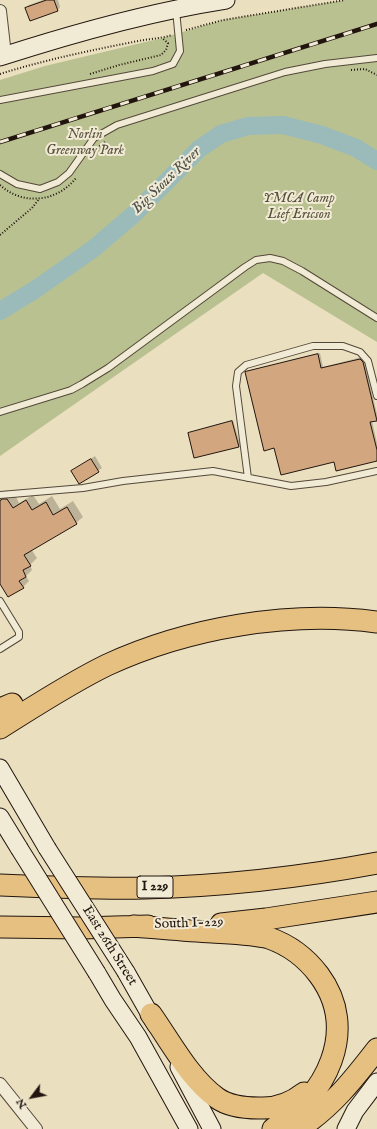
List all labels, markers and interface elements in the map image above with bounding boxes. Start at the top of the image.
park label: Norlin Greenway Park [46,127,124,160]
water label: Big Sioux River [129,144,205,218]
park label: YMCA Camp Lief Ericson [263,191,335,224]
road number: I 229 [137,876,173,898]
street label: East 26th Street [78,903,140,989]
street label: South I-229 [154,914,224,934]
north arrow [12,1077,52,1117]
text: N [13,1096,30,1111]

